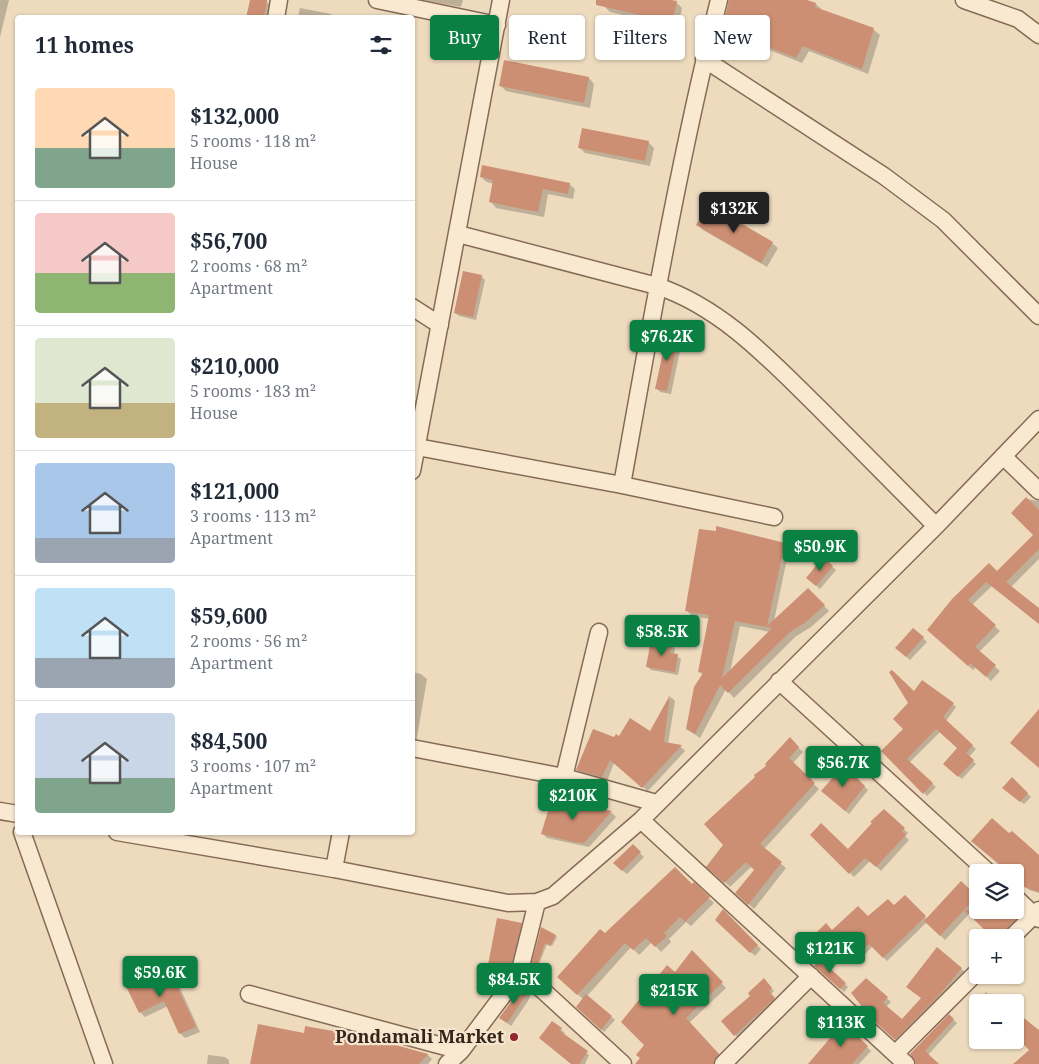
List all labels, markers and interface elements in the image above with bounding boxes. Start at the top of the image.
chip: Buy [430,15,499,60]
chip: Rent [509,15,585,60]
chip: Filters [595,15,685,60]
chip: New [695,15,770,60]
text: 11 homes [35,31,134,59]
icon: filters [367,31,395,59]
text: $132,000 [190,102,279,130]
icon: home [75,108,135,168]
text: 5 rooms · 118 m² [190,130,316,152]
text: House [190,152,238,174]
pin: $132K [699,192,769,234]
text: $132K [710,197,758,219]
text: $56,700 [190,227,267,255]
icon: home [75,233,135,293]
text: 2 rooms · 68 m² [190,255,307,277]
text: Apartment [190,277,273,299]
pin: $76.2K [626,320,708,362]
text: $76.2K [641,325,693,347]
text: $210,000 [190,352,279,380]
icon: home [75,358,135,418]
text: 5 rooms · 183 m² [190,380,316,402]
text: House [190,402,238,424]
text: $121,000 [190,477,279,505]
icon: home [75,483,135,543]
text: 3 rooms · 113 m² [190,505,316,527]
text: Apartment [190,527,273,549]
pin: $50.9K [779,530,861,572]
text: $50.9K [794,535,846,557]
text: $59,600 [190,602,267,630]
icon: home [75,608,135,668]
pin: $58.5K [621,614,703,657]
text: $58.5K [636,620,688,642]
text: 2 rooms · 56 m² [190,630,307,652]
text: Apartment [190,652,273,674]
text: $84,500 [190,727,267,755]
icon: home [75,733,135,793]
pin: $56.7K [802,746,884,788]
text: $56.7K [817,751,869,773]
text: 3 rooms · 107 m² [190,755,316,777]
text: Apartment [190,777,273,799]
pin: $210K [538,778,608,821]
text: $210K [549,784,597,806]
map controls [969,864,1024,1049]
button: layers [969,864,1024,919]
button: + [969,929,1024,984]
pin: $121K [795,932,865,974]
text: $121K [806,937,854,959]
pin: $59.6K [119,956,201,998]
text: $59.6K [134,961,186,983]
pin: $84.5K [473,962,555,1005]
text: $84.5K [488,968,540,990]
pin: $215K [639,974,709,1016]
text: $215K [650,979,698,1001]
button: − [969,994,1024,1049]
pin: $113K [806,1006,876,1048]
text: $113K [817,1011,865,1033]
place label: Pondamali Market [335,1024,504,1048]
marker: Pondamali Market [508,1031,520,1043]

